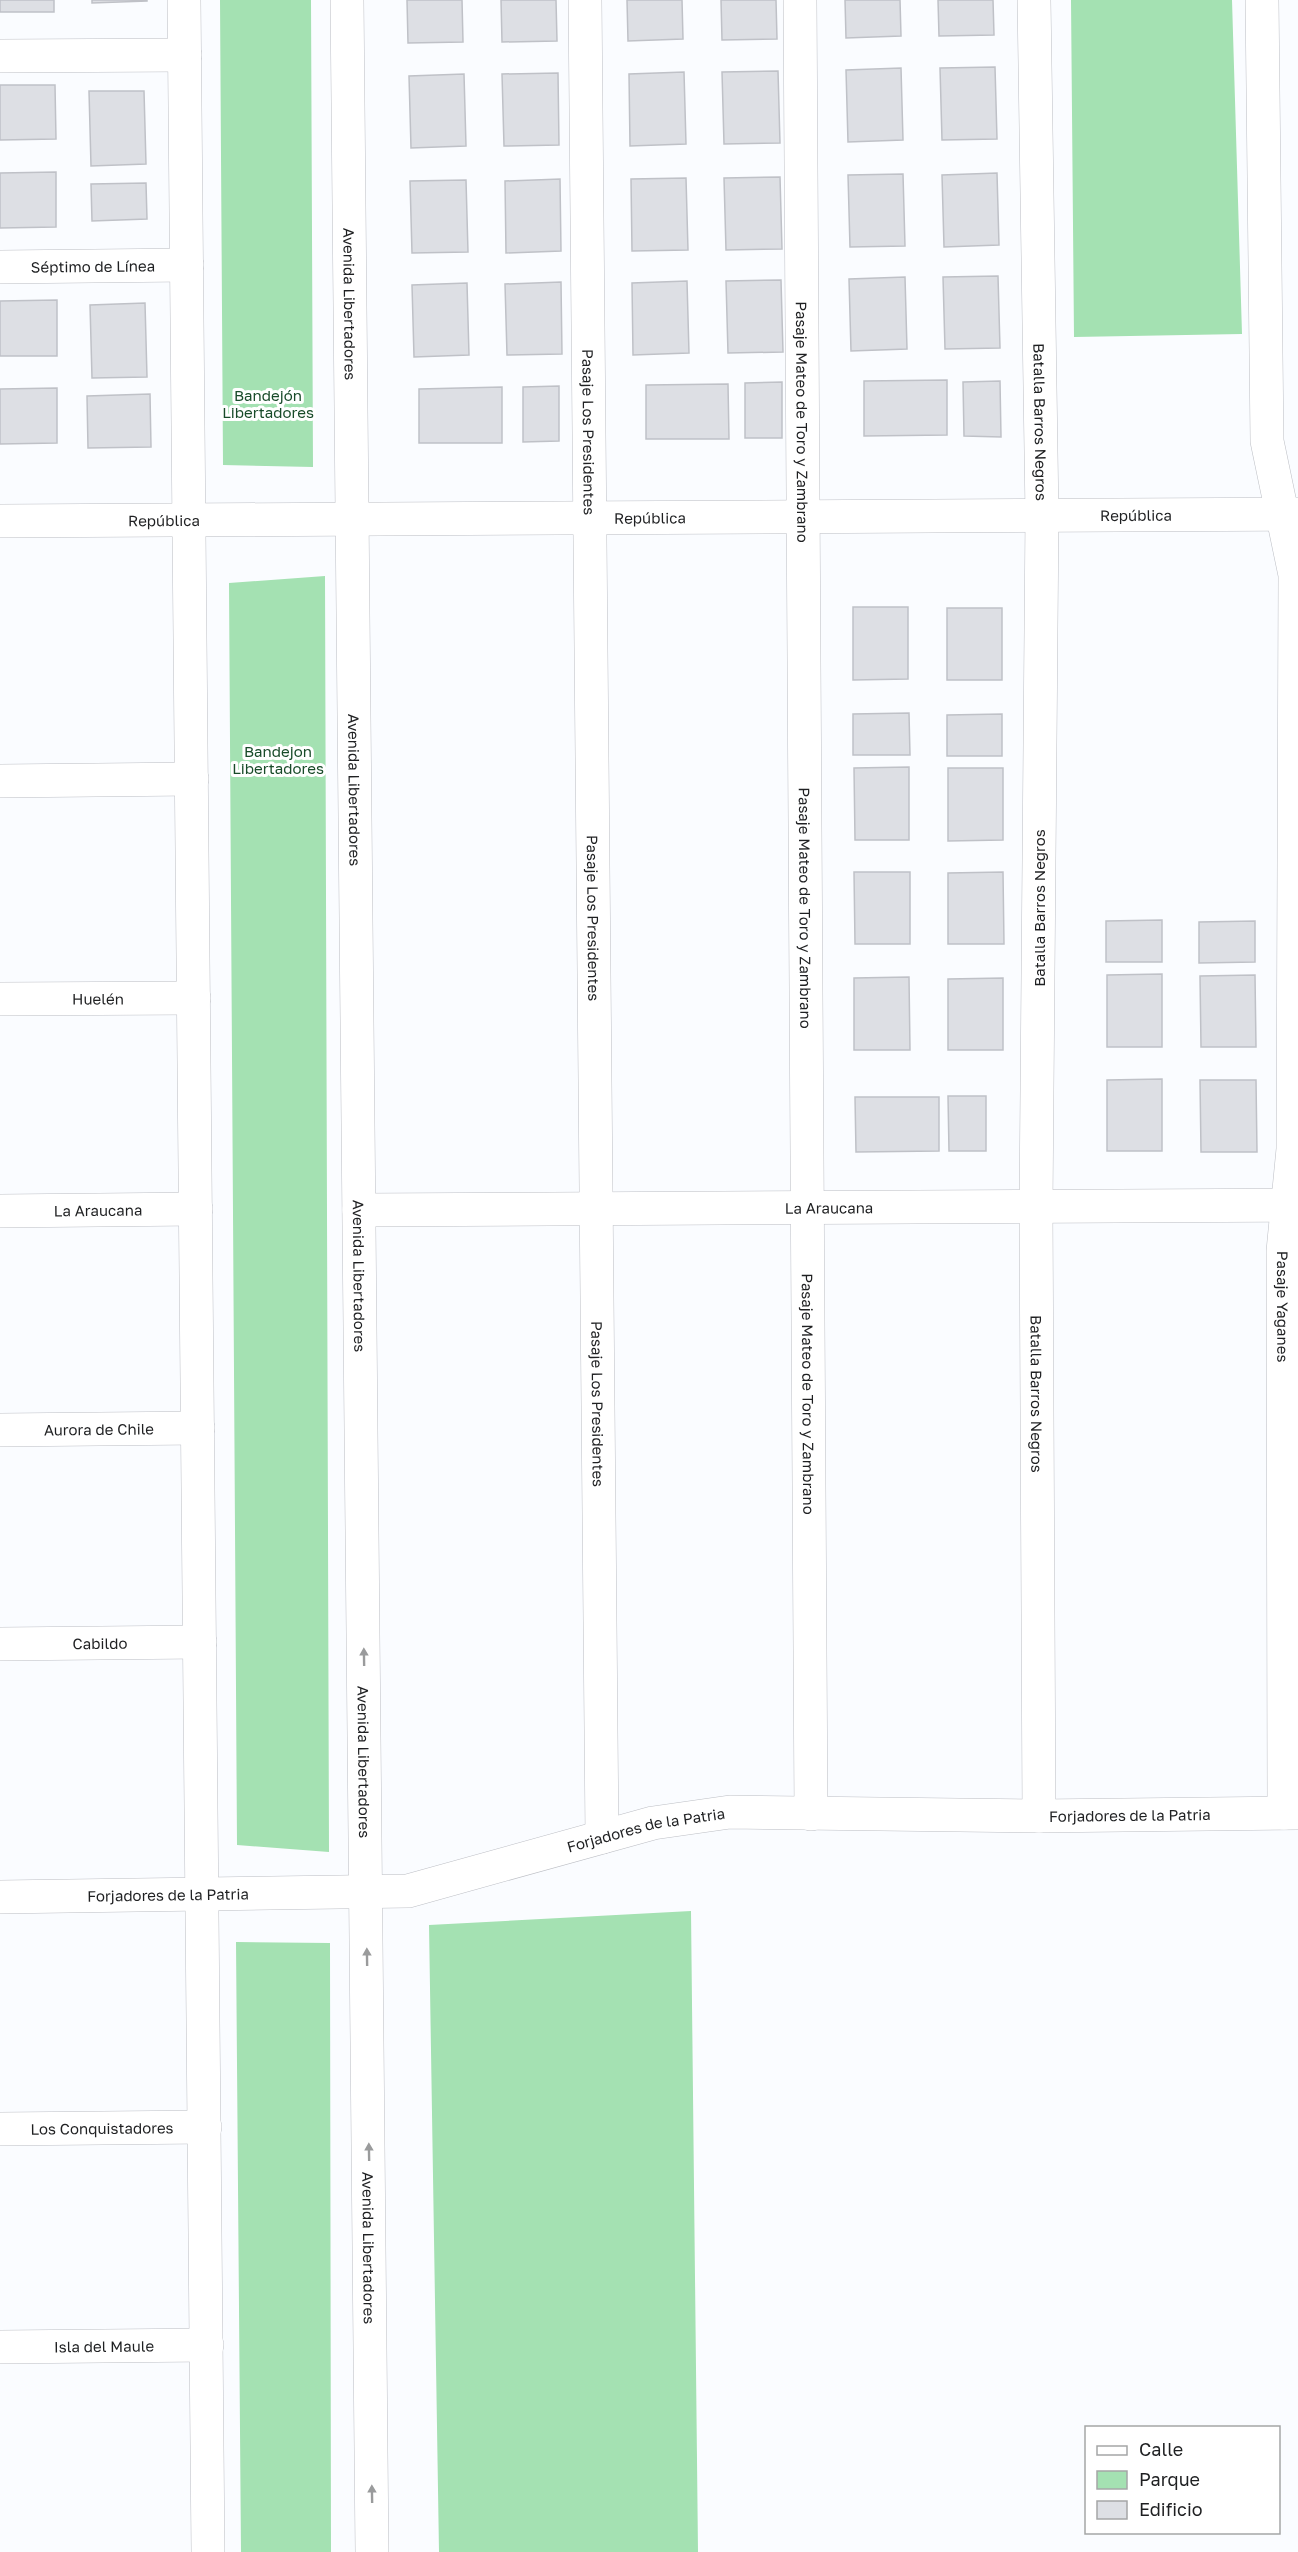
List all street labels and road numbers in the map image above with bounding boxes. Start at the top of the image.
street label: Avenida Libertadores [340,228,360,380]
street label: Séptimo de Línea [31,256,155,276]
street label: Pasaje Mateo de Toro y Zambrano [793,301,812,543]
street label: Batalla Barros Negros [1030,343,1051,501]
street label: Pasaje Los Presidentes [579,349,599,515]
street label: República [1100,506,1172,524]
street label: República [614,508,686,527]
street label: República [128,511,200,529]
street label: Avenida Libertadores [345,714,364,866]
street label: Pasaje Mateo de Toro y Zambrano [796,787,815,1029]
street label: Batalla Barros Negros [1030,829,1048,987]
street label: Pasaje Los Presidentes [584,835,603,1001]
street label: Huelén [72,989,124,1008]
street label: La Araucana [785,1198,873,1217]
street label: Avenida Libertadores [350,1200,369,1352]
street label: La Araucana [54,1201,142,1219]
street label: Pasaje Yaganes [1274,1251,1292,1362]
street label: Pasaje Mateo de Toro y Zambrano [799,1273,818,1515]
street label: Batalla Barros Negros [1028,1315,1046,1473]
street label: Pasaje Los Presidentes [588,1321,608,1487]
street label: Aurora de Chile [44,1419,154,1439]
street label: Cabildo [72,1634,128,1652]
street label: Avenida Libertadores [355,1686,374,1838]
street label: Forjadores de la Patria [565,1804,726,1856]
street label: Forjadores de la Patria [1049,1805,1211,1825]
street label: Forjadores de la Patria [87,1884,249,1905]
street label: Los Conquistadores [30,2118,174,2138]
street label: Avenida Libertadores [359,2172,379,2324]
street label: Isla del Maule [54,2337,154,2355]

